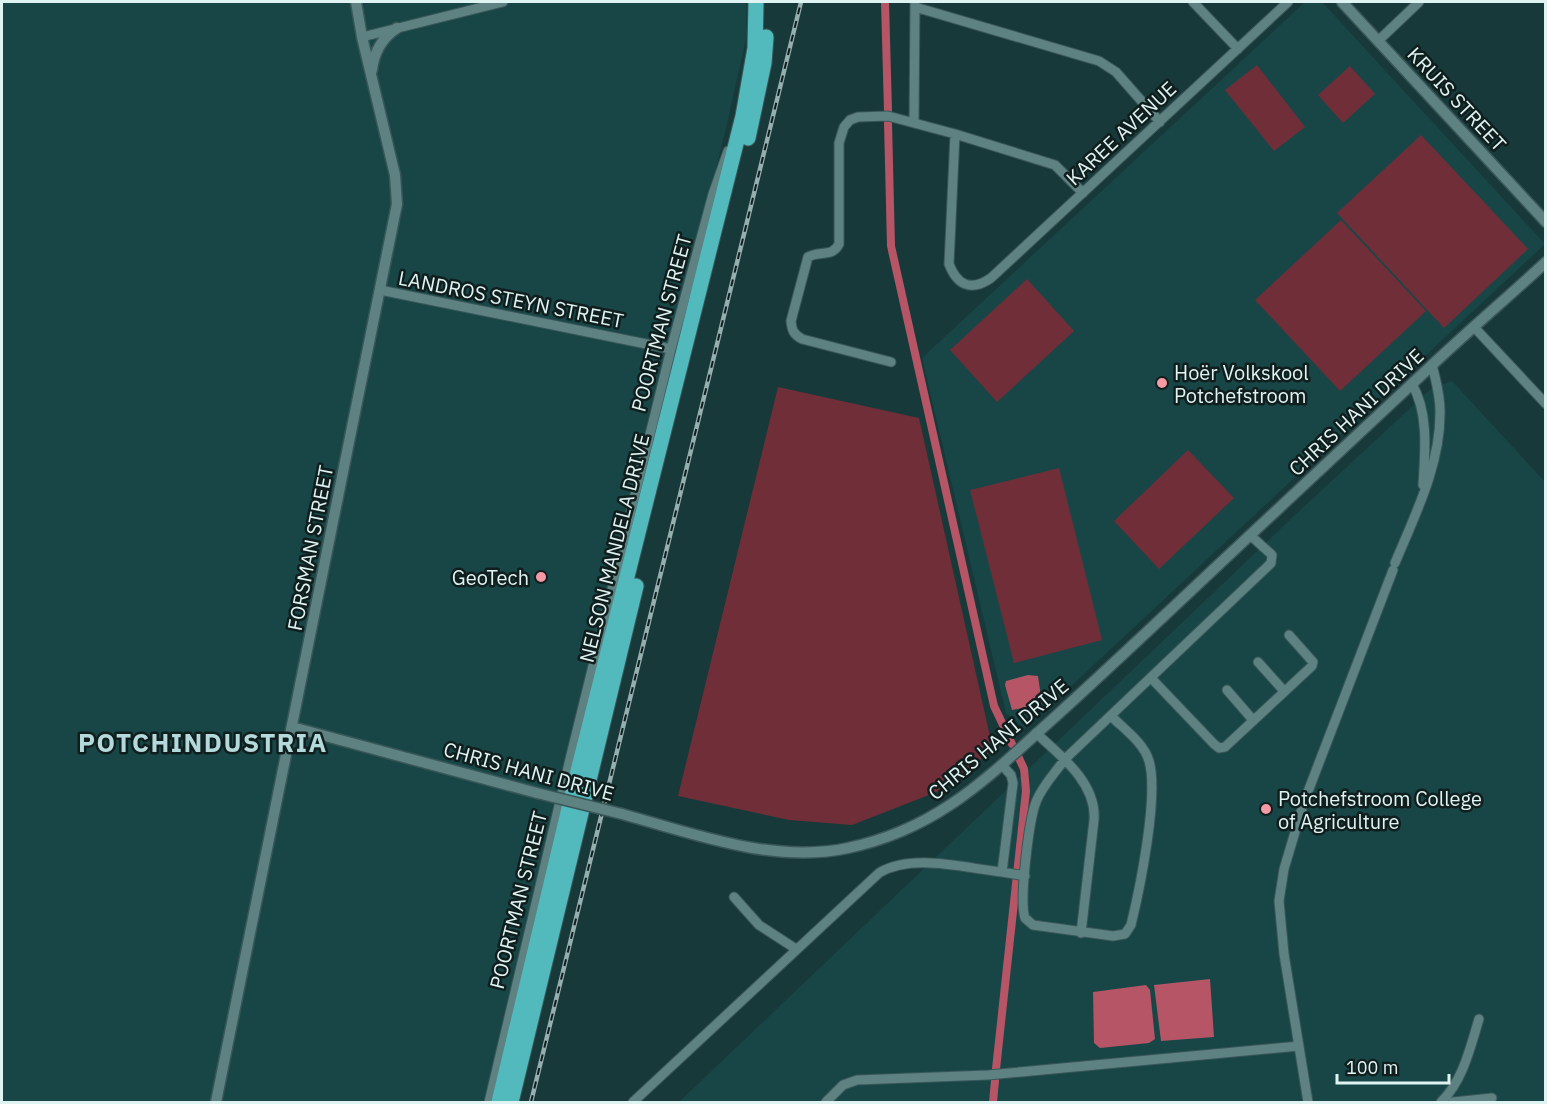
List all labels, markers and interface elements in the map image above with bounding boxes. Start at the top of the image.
street label: KRUIS STREET [1402,41,1512,157]
street label: KAREE AVENUE [1060,75,1182,191]
street label: POORTMAN STREET [624,231,698,415]
street label: LANDROS STEYN STREET [396,264,626,334]
street label: CHRIS HANI DRIVE [1283,342,1429,482]
place label: Hoër Volkskool Potchefstroom [1174,359,1309,409]
marker: Hoër Volkskool Potchefstroom [1155,376,1169,390]
street label: NELSON MANDELA DRIVE [573,431,655,665]
street label: FORSMAN STREET [281,463,339,633]
place label: GeoTech [452,564,529,591]
marker: GeoTech [534,570,548,584]
street label: CHRIS HANI DRIVE [922,672,1074,806]
district label: POTCHINDUSTRIA [78,725,328,759]
street label: CHRIS HANI DRIVE [441,735,617,807]
place label: Potchefstroom College of Agriculture [1278,785,1482,835]
marker: Potchefstroom College of Agriculture [1259,802,1273,816]
street label: POORTMAN STREET [483,808,553,992]
scale bar [1337,1047,1450,1085]
text: 100 m [1346,1056,1398,1079]

